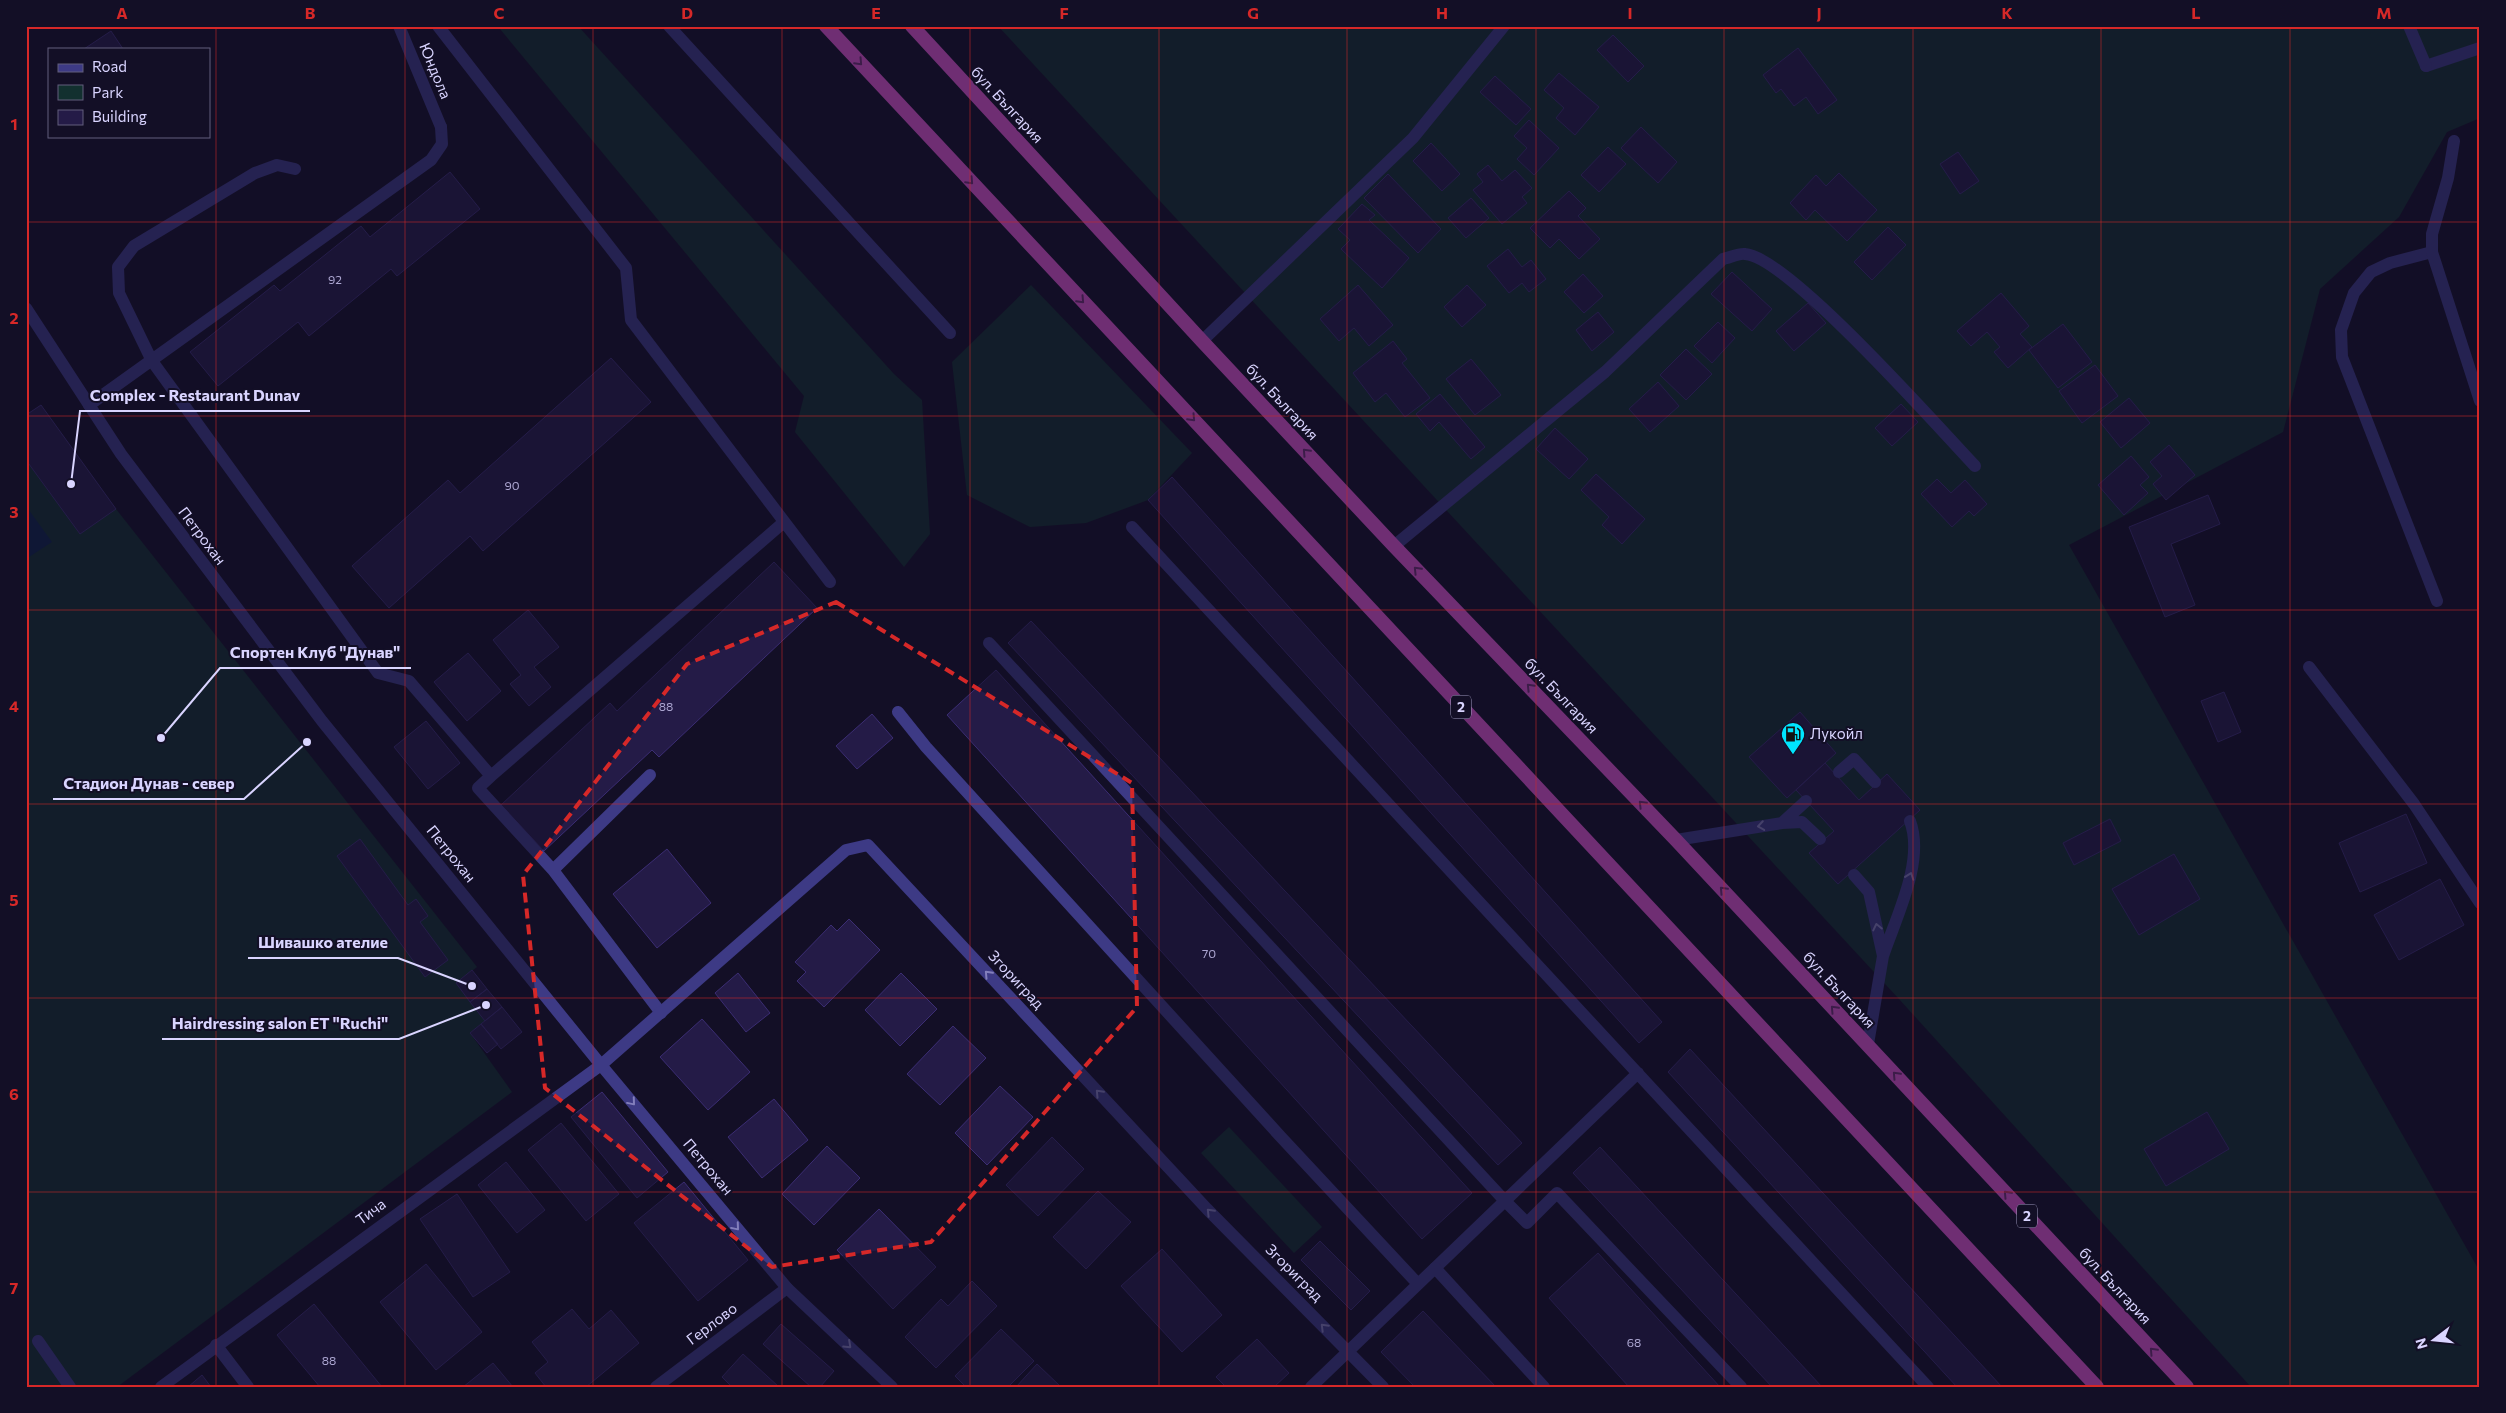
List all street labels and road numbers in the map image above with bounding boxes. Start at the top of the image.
street label: Юндола [416,40,456,101]
street label: бул. България [968,62,1048,146]
street label: бул. България [1243,359,1323,443]
street label: Петрохан [175,503,230,568]
street label: бул. България [1521,654,1602,737]
road number: 2 [1451,696,1471,719]
street label: Петрохан [423,821,480,885]
street label: Згориград [985,946,1048,1012]
street label: бул. България [1800,947,1880,1031]
street label: Петрохан [680,1135,737,1198]
street label: Тича [352,1194,389,1228]
road number: 2 [2017,1204,2037,1228]
street label: Згориград [1262,1240,1327,1305]
street label: бул. България [2076,1243,2156,1327]
street label: Герлово [683,1298,740,1348]

